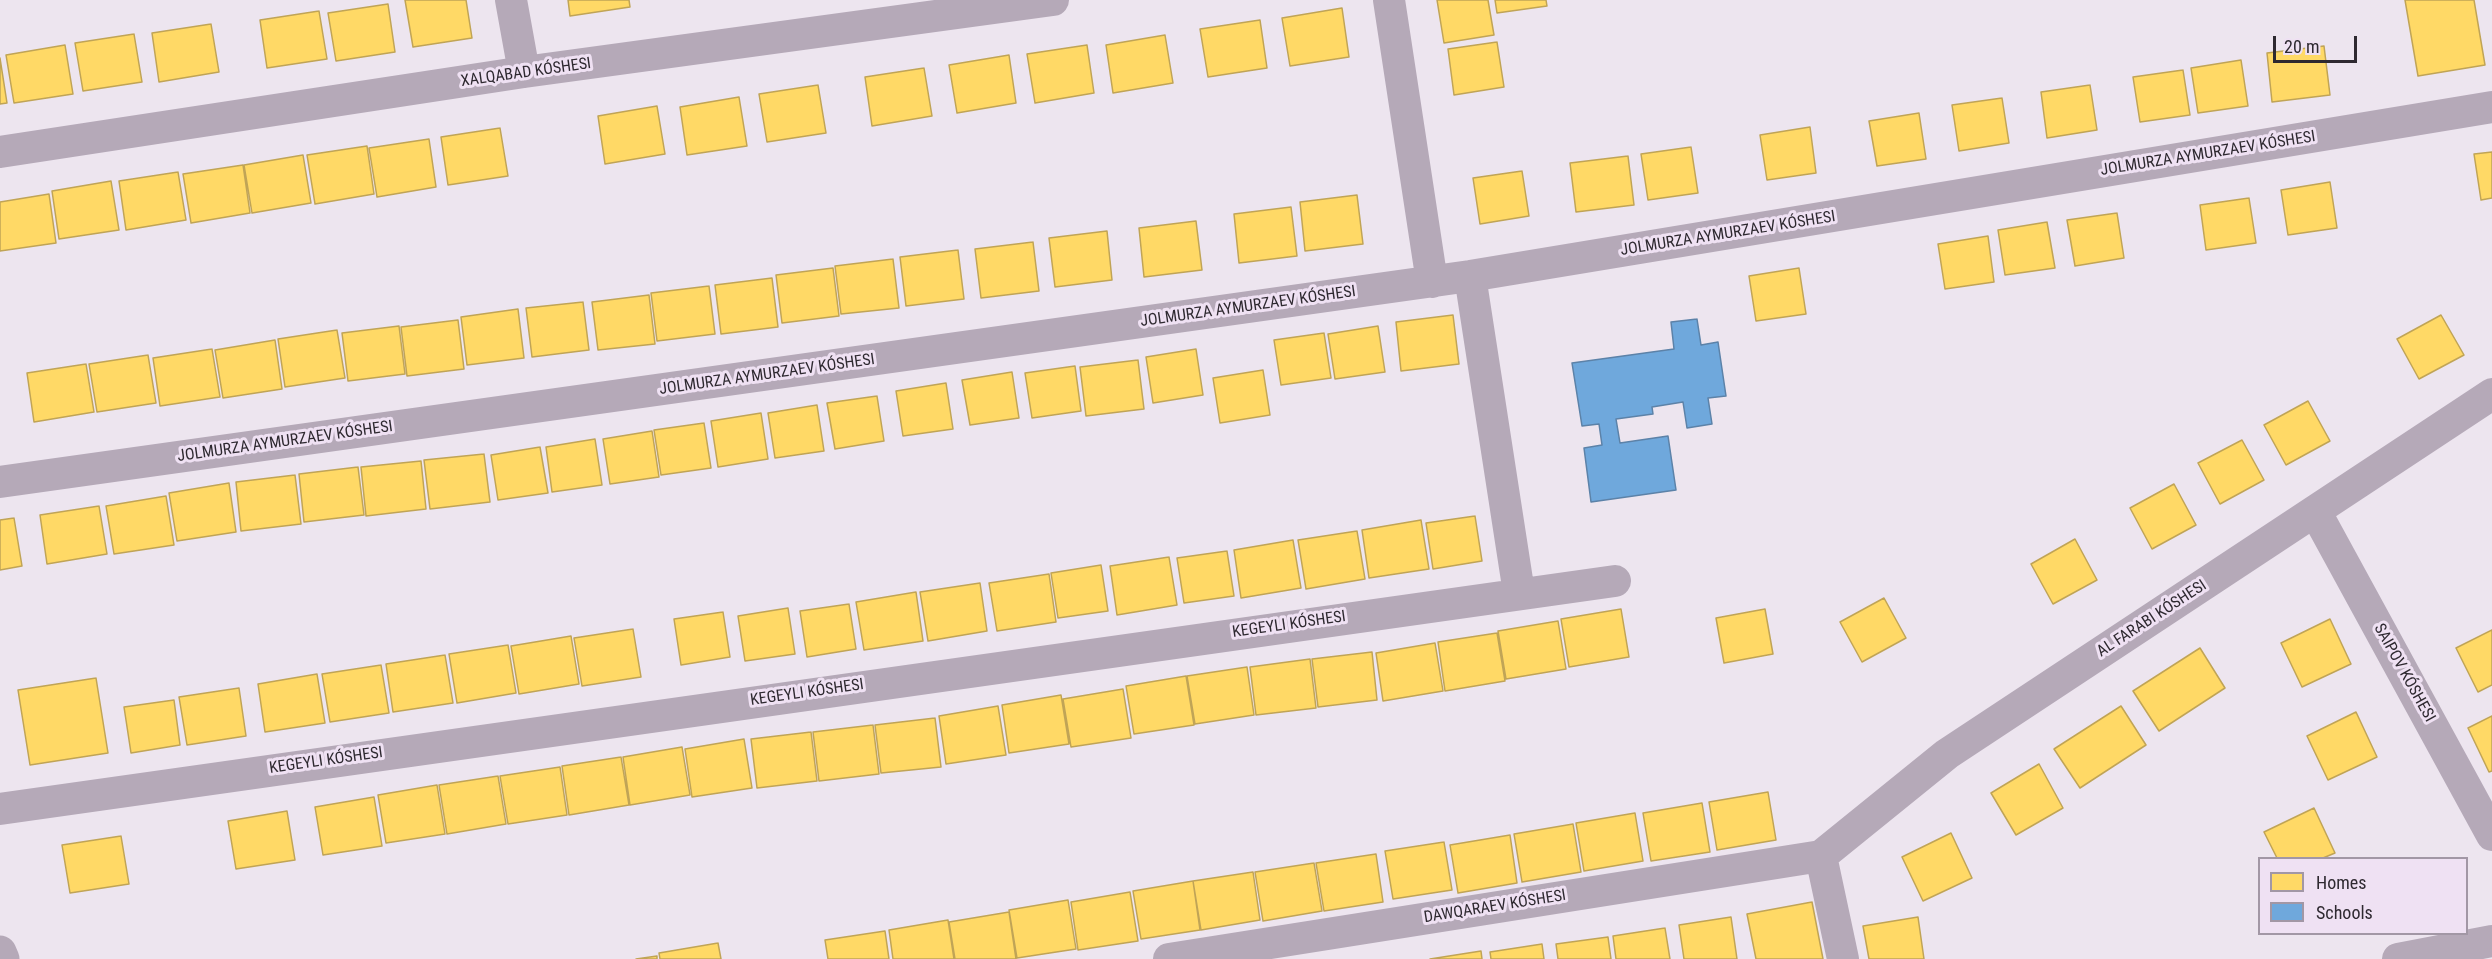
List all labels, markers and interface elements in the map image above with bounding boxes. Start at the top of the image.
scale bar [2276,24,2360,62]
text: 20 m [2284,36,2319,57]
street label: XALQABAD KÓSHESI [460,54,592,92]
street label: JOLMURZA AYMURZAEV KÓSHESI [2099,128,2317,180]
street label: JOLMURZA AYMURZAEV KÓSHESI [1619,208,1837,260]
street label: JOLMURZA AYMURZAEV KÓSHESI [1139,282,1357,332]
street label: JOLMURZA AYMURZAEV KÓSHESI [658,350,876,400]
street label: JOLMURZA AYMURZAEV KÓSHESI [176,417,394,467]
street label: AL FARABI KÓSHESI [2094,576,2210,662]
street label: KEGEYLI KÓSHESI [1231,608,1347,642]
street label: SAIPOV KÓSHESI [2369,621,2439,725]
street label: KEGEYLI KÓSHESI [749,676,865,710]
street label: KEGEYLI KÓSHESI [268,744,384,778]
legend [2258,857,2468,935]
text: Homes [2316,872,2366,893]
street label: DAWQARAEV KÓSHESI [1423,886,1567,928]
text: Schools [2316,902,2373,923]

